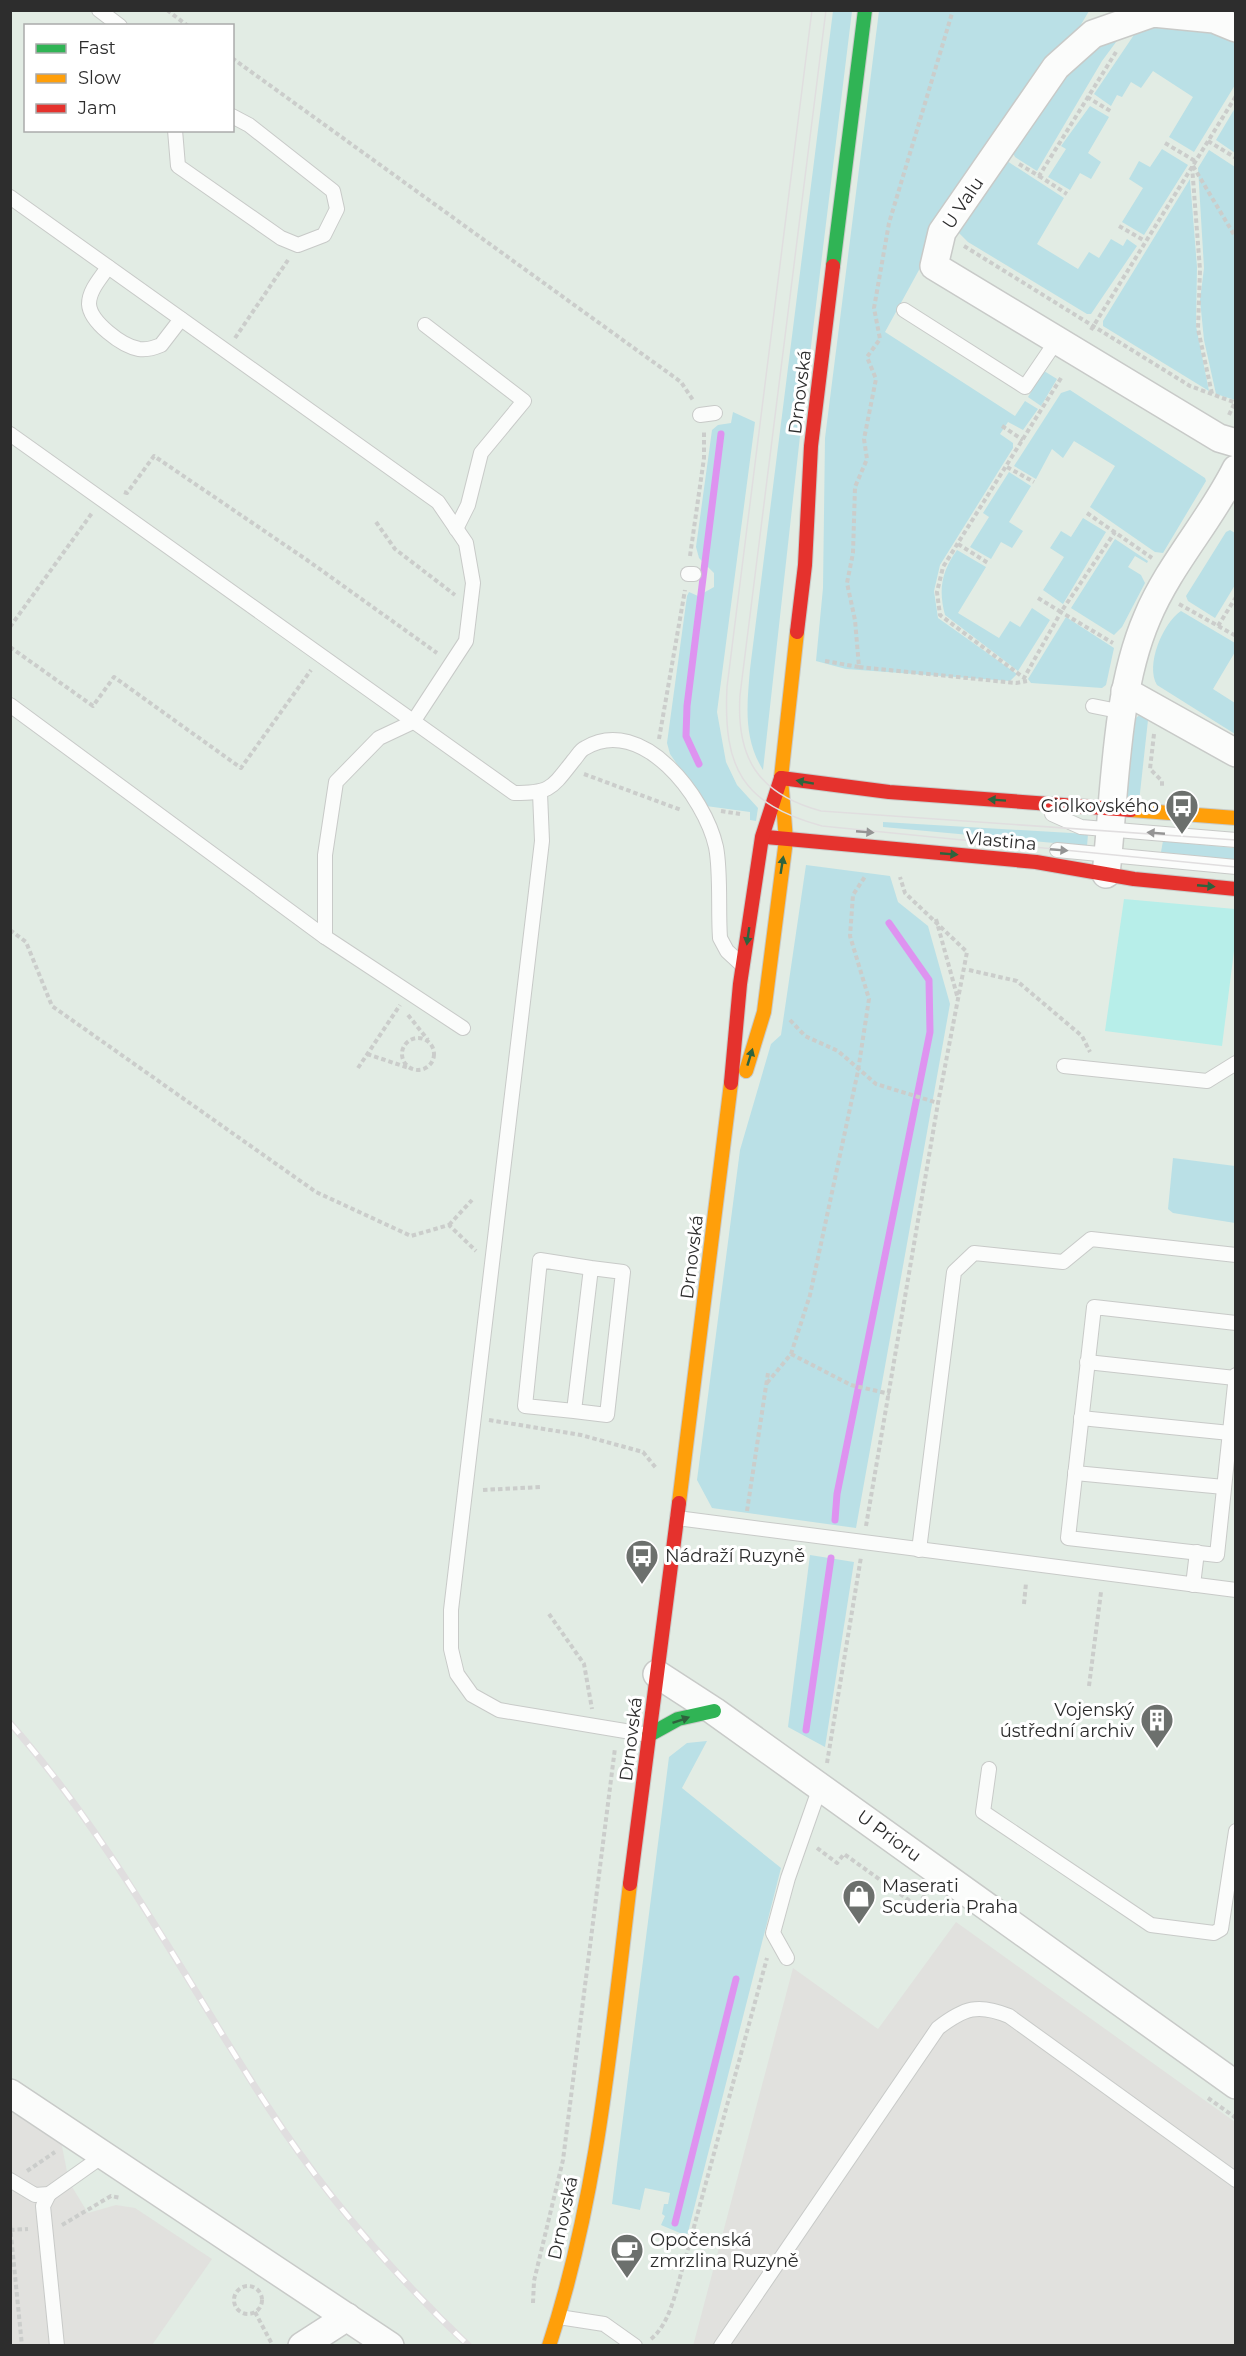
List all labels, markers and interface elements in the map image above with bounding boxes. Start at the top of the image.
legend [24,24,234,132]
text: Fast [78,37,116,59]
text: Slow [78,67,121,89]
text: Jam [77,97,117,119]
street label: U Valu [938,173,988,233]
street label: Drnovská [784,349,816,435]
one-way arrow [796,777,815,786]
bus stop icon: Ciolkovského [1164,788,1200,835]
place label: Ciolkovského [1041,795,1159,817]
one-way arrow [987,796,1006,805]
one-way arrow [855,827,874,837]
street label: Vlastina [964,827,1038,855]
one-way arrow [1147,829,1166,838]
one-way arrow [1050,845,1069,855]
one-way arrow [940,849,959,859]
one-way arrow [778,855,787,874]
one-way arrow [1197,881,1216,891]
one-way arrow [743,927,752,946]
one-way arrow [746,1048,755,1066]
street label: Drnovská [676,1214,708,1300]
bus stop icon: Nádraží Ruzyně [624,1538,660,1585]
place label: Nádraží Ruzyně [665,1545,805,1567]
street label: Drnovská [615,1696,647,1782]
place label: Vojenský ústřední archiv [1000,1699,1134,1742]
building icon: Vojenský ústřední archiv [1139,1702,1175,1749]
one-way arrow [672,1714,690,1724]
street label: U Prioru [853,1805,925,1867]
place label: Maserati Scuderia Praha [882,1875,1018,1918]
shop icon: Maserati Scuderia Praha [841,1878,877,1925]
street label: Drnovská [543,2174,583,2262]
place label: Opočenská zmrzlina Ruzyně [650,2229,799,2272]
cafe icon: Opočenská zmrzlina Ruzyně [609,2232,645,2279]

